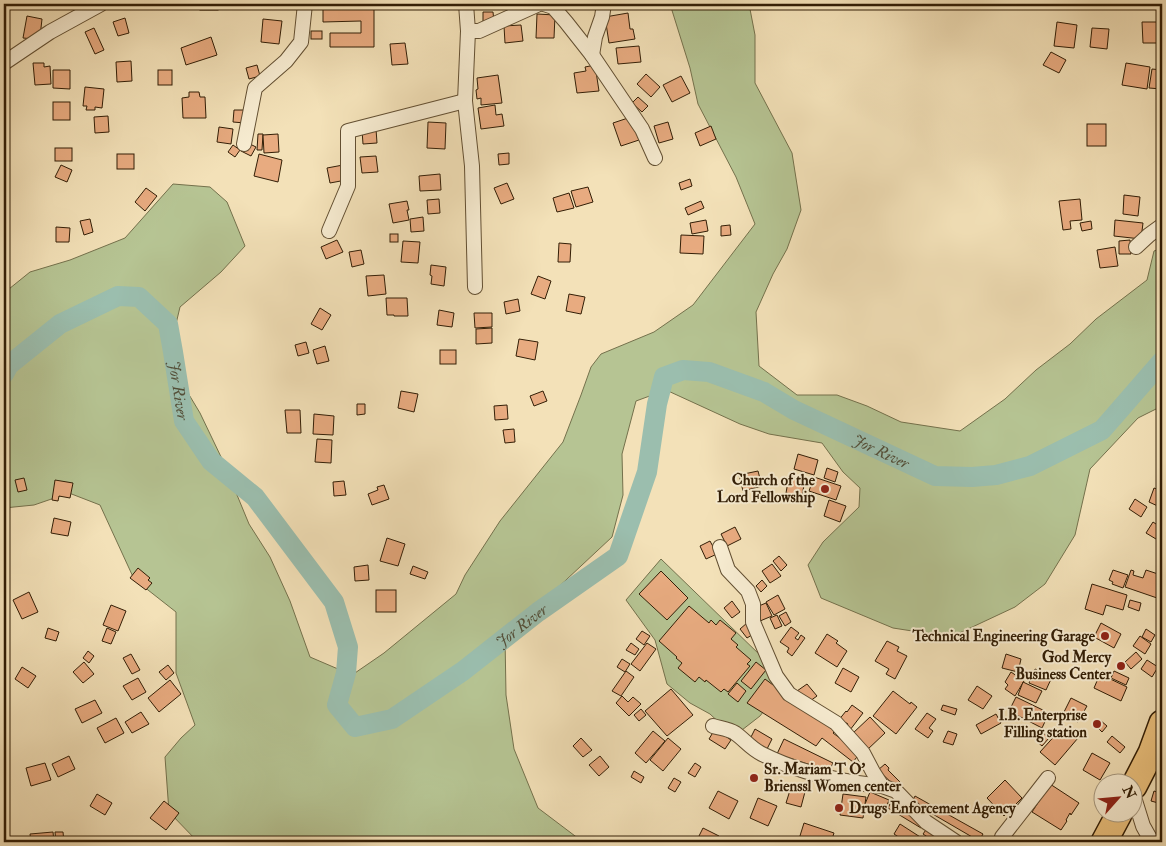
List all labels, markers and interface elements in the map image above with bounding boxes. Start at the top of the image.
water label: Jor River [164,359,193,423]
water label: Jor River [850,430,913,474]
place label: Church of the Lord Fellowship [717,471,816,508]
marker: Church of the Lord Fellowship [819,483,831,495]
water label: Jor River [492,599,552,652]
place label: Technical Engineering Garage [911,627,1096,647]
marker: Technical Engineering Garage [1099,630,1111,642]
place label: God Mercy Business Center [1015,648,1112,684]
marker: God Mercy Business Center [1115,660,1127,672]
place label: I.B. Enterprise Filling station [999,706,1088,743]
marker: I.B. Enterprise Filling station [1091,718,1103,730]
place label: Sr. Mariam T O' Brienssl Women center [764,760,901,796]
marker: Sr. Mariam T O' Brienssl Women center [748,772,760,784]
north arrow [1094,774,1144,824]
text: N [1118,782,1140,802]
place label: Drugs Enforcement Agency [849,799,1017,819]
marker: Drugs Enforcement Agency [833,802,845,814]

